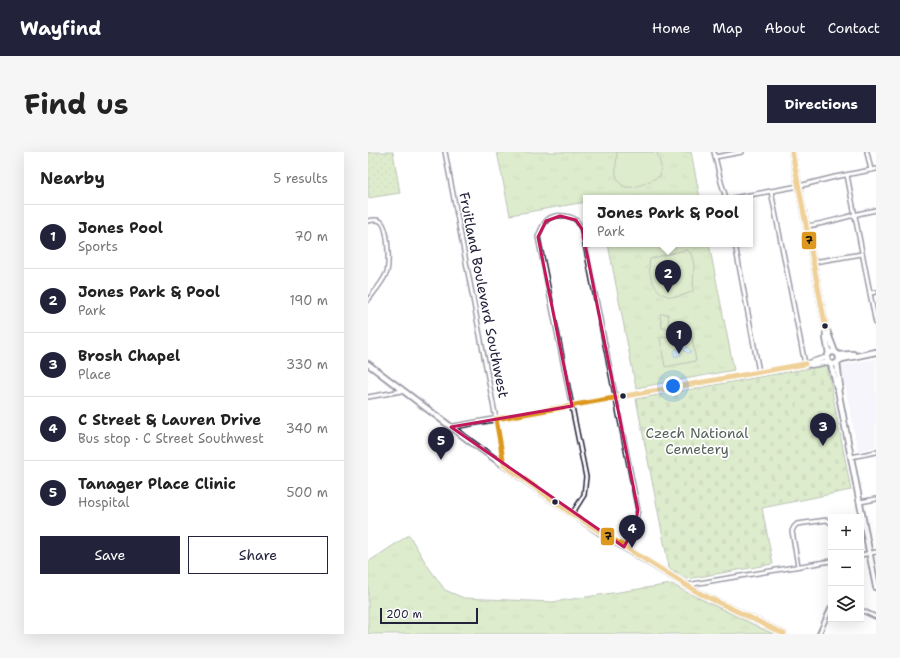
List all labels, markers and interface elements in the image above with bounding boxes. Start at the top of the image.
text: Wayfind [20,16,101,41]
text: Home [652,19,691,37]
text: Map [713,19,743,37]
text: About [765,19,806,37]
text: Contact [828,19,880,37]
text: Find us [24,85,129,123]
button: Directions [767,85,876,123]
text: Nearby [40,167,105,189]
text: 5 results [273,170,328,187]
street label: Fruitland Boulevard Southwest [455,191,513,399]
popup [583,195,753,247]
text: Jones Park & Pool [597,203,739,223]
text: Jones Pool [78,218,163,238]
text: Park [597,223,625,240]
text: 1 [50,228,56,245]
text: 70 m [294,228,328,245]
line badge: 7 [801,231,817,250]
text: 7 [805,233,813,248]
text: Sports [78,238,118,255]
pin: 2 [655,260,681,293]
text: Jones Park & Pool [78,282,220,302]
text: 2 [48,292,58,309]
text: 190 m [289,292,328,309]
text: Park [78,302,106,319]
pin: 1 [666,321,692,354]
unlabelled marker [820,321,830,331]
text: Brosh Chapel [78,346,180,366]
text: 3 [48,356,58,373]
text: 330 m [286,356,328,373]
text: Place [78,366,111,383]
your location [663,376,683,396]
unlabelled marker [618,391,628,401]
text: C Street & Lauren Drive [78,410,261,430]
pin: 3 [810,413,836,446]
text: 4 [48,420,58,437]
text: 340 m [286,420,328,437]
park label: Czech National Cemetery [646,424,749,458]
pin: 5 [428,427,454,460]
text: Bus stop · C Street Southwest [78,430,264,447]
text: Tanager Place Clinic [78,474,236,494]
text: 5 [49,484,57,501]
text: 500 m [286,484,328,501]
text: Hospital [78,494,129,511]
unlabelled marker [550,497,560,507]
map controls [828,514,864,622]
button: + [828,514,864,550]
pin: 4 [619,515,645,548]
line badge: 7 [600,527,615,546]
text: 7 [604,529,612,544]
button: Save [40,536,180,574]
button: Share [188,536,328,574]
button: − [828,550,864,586]
button: layers [828,586,864,622]
scale bar [380,606,478,625]
text: 200 m [386,607,422,622]

